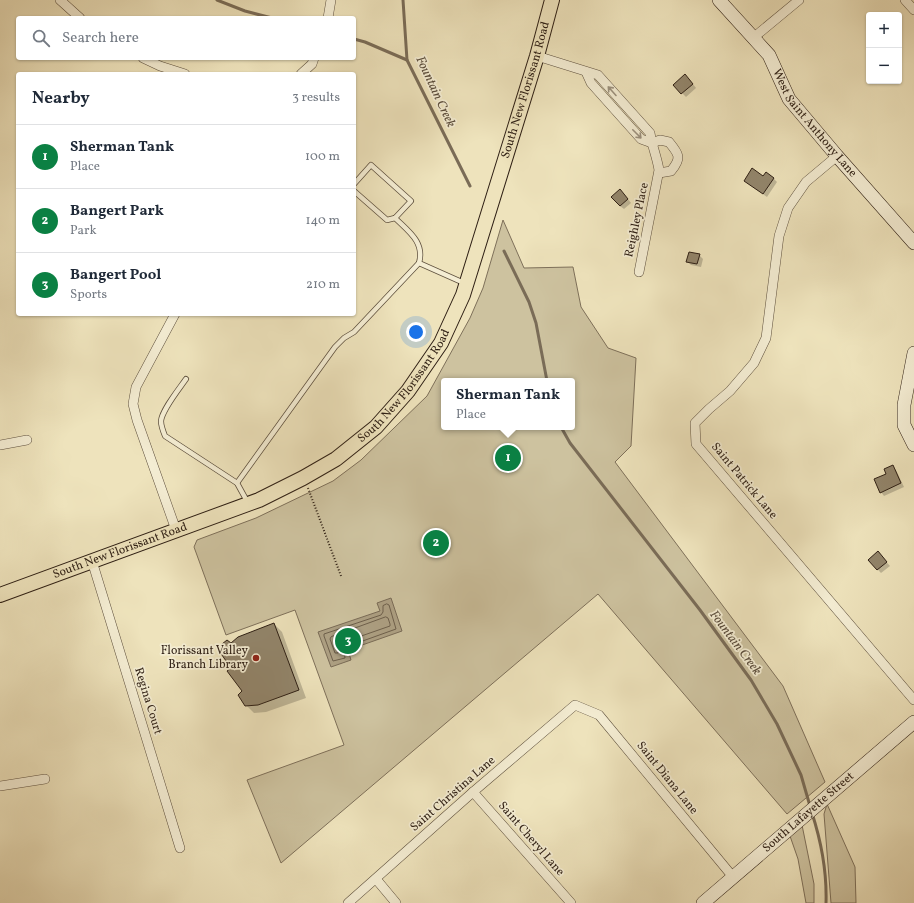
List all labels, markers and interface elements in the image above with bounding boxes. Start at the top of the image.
map controls [866,12,902,84]
button: + [866,12,902,48]
search box [16,16,356,60]
street label: South New Florissant Road [498,20,554,160]
icon: search [30,27,52,49]
text: Search here [62,28,139,49]
button: − [866,48,902,84]
water label: Fountain Creek [411,53,459,131]
street label: West Saint Anthony Lane [768,67,861,181]
one-way arrow [608,85,617,96]
text: Nearby [32,87,90,110]
text: 3 results [292,89,340,107]
one-way arrow [632,130,642,139]
text: Sherman Tank [70,137,174,158]
text: 1 [42,148,48,166]
text: 100 m [305,148,340,166]
text: Place [70,158,100,176]
street label: Reighley Place [621,181,653,259]
text: Bangert Park [70,201,164,222]
text: 2 [42,212,48,230]
text: 140 m [306,212,340,230]
text: Park [70,222,97,240]
text: Bangert Pool [70,265,161,286]
text: 3 [42,276,48,294]
text: 210 m [306,276,340,294]
text: Sports [70,286,107,304]
your location [406,322,426,342]
street label: South New Florissant Road [354,327,454,447]
popup [441,378,575,430]
text: Sherman Tank [456,385,560,406]
text: Place [456,406,486,424]
street label: Saint Patrick Lane [707,439,781,523]
pin: 1 [495,443,521,473]
street label: South New Florissant Road [51,519,190,583]
pin: 2 [423,528,449,558]
water label: Fountain Creek [705,607,765,679]
pin: 3 [335,626,361,656]
place label: Florissant Valley Branch Library [161,643,249,673]
marker: Florissant Valley Branch Library [251,653,261,663]
street label: Regina Court [130,666,166,736]
street label: Saint Diana Lane [633,738,702,818]
street label: Saint Christina Lane [407,752,499,835]
street label: South Lafayette Street [759,769,858,856]
street label: Saint Cheryl Lane [494,798,568,880]

